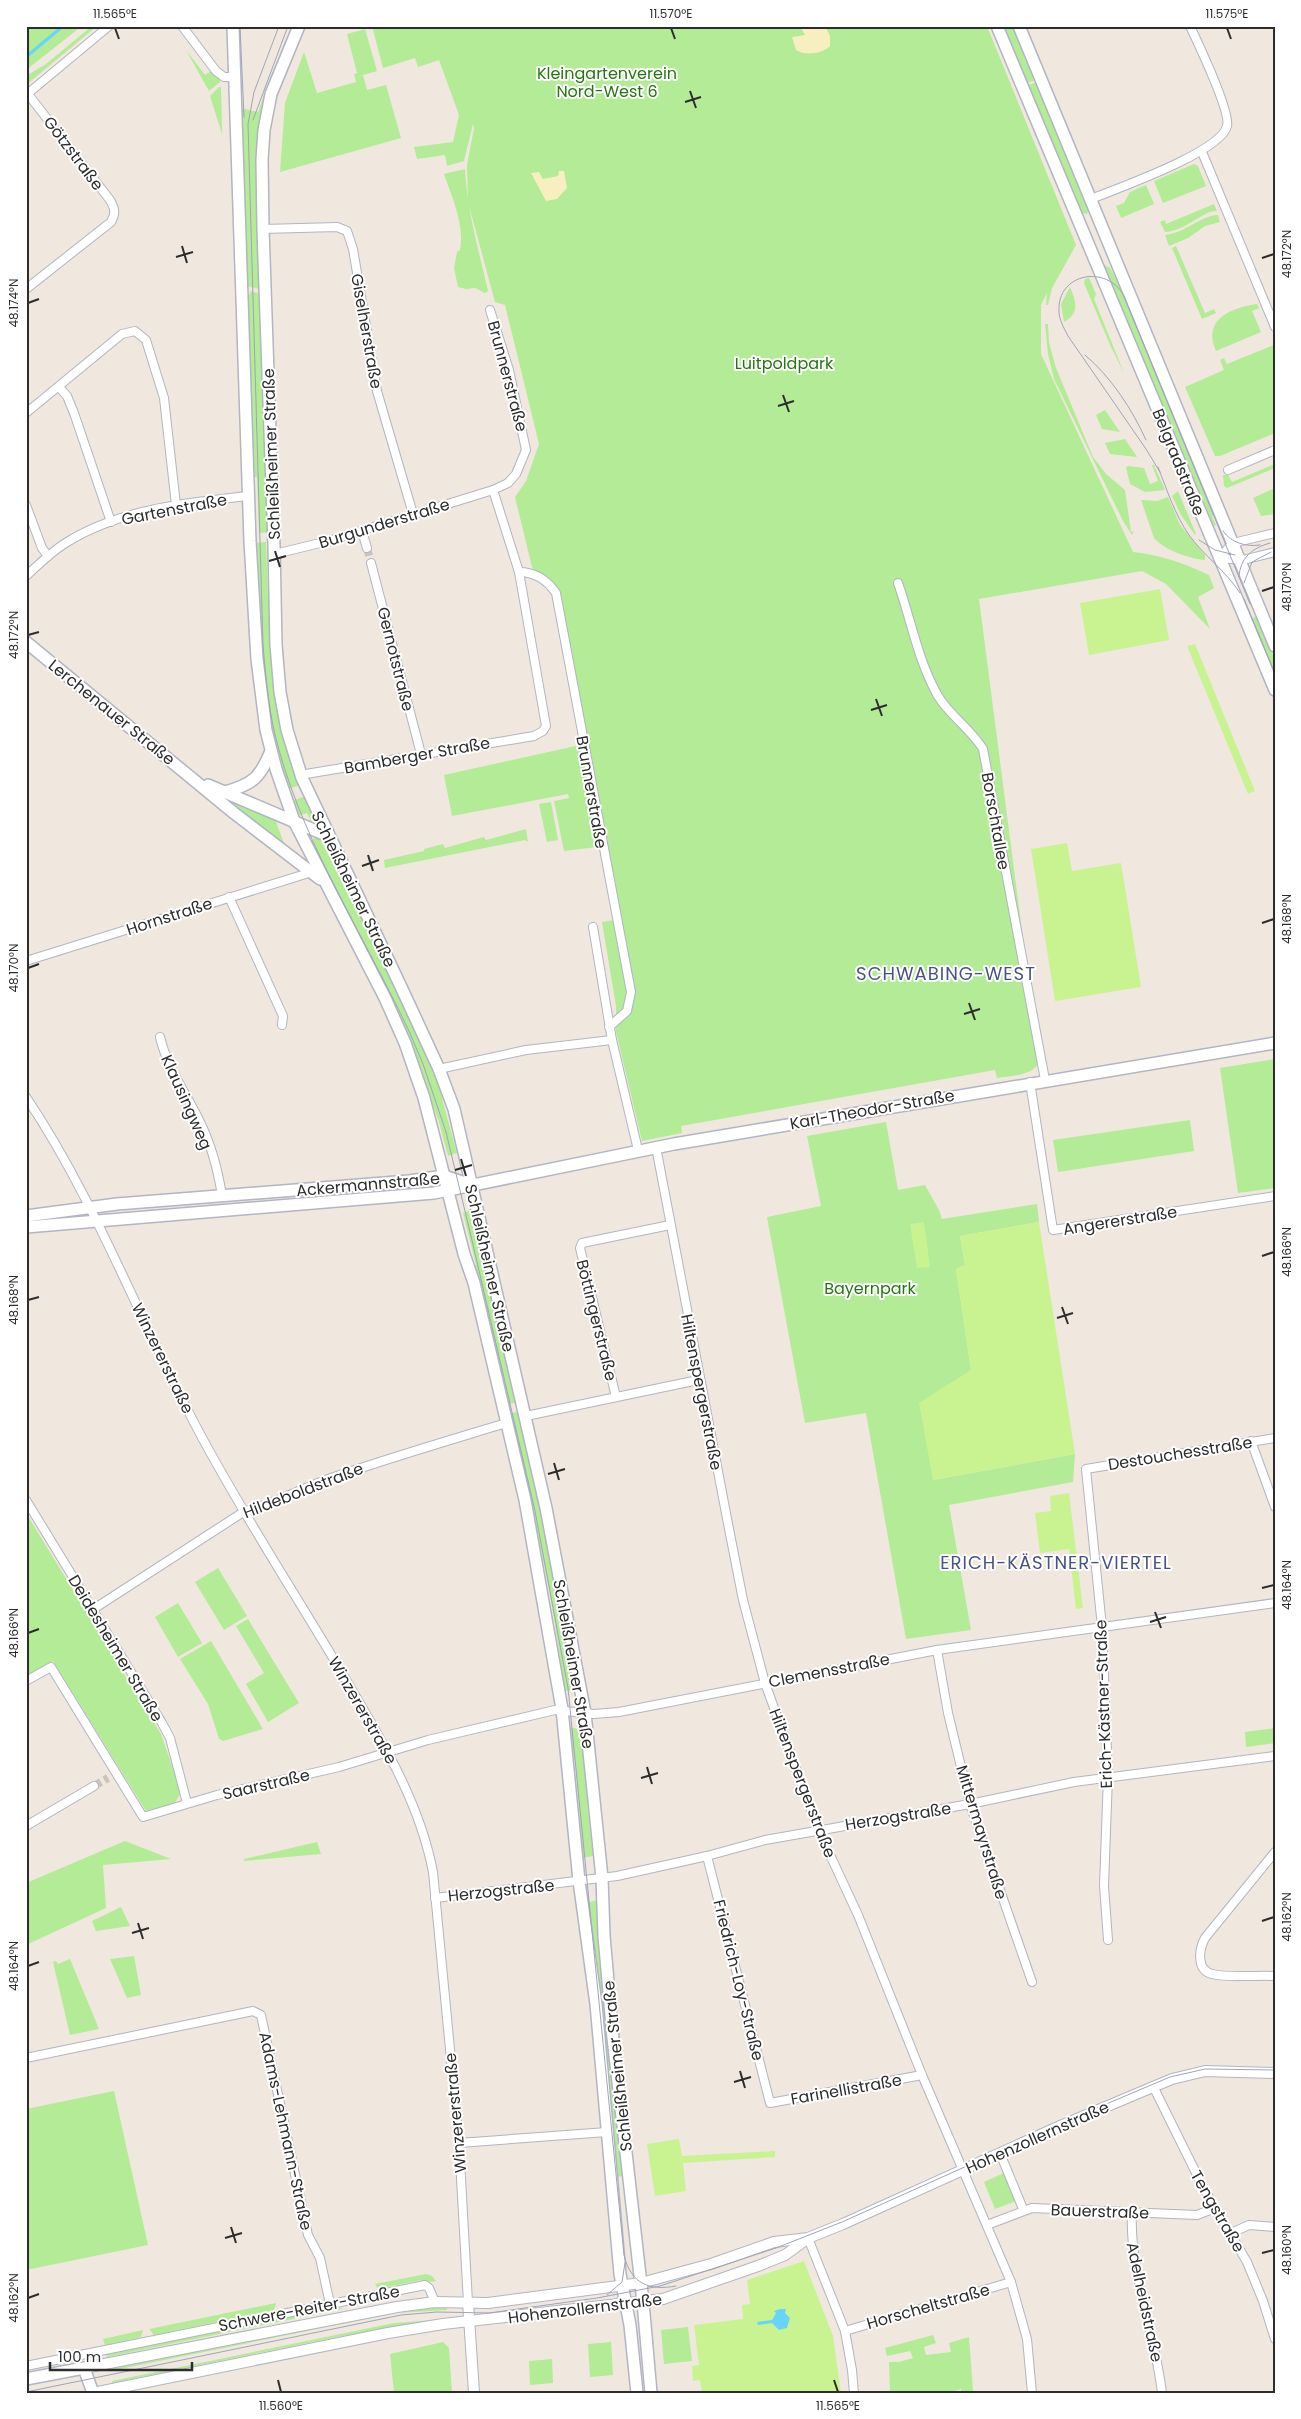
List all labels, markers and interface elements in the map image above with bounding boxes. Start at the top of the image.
text: 11.565°E [93,5,137,22]
text: 11.570°E [650,5,692,22]
text: 11.575°E [1206,5,1248,22]
park label: Kleingartenverein Nord-West 6 [537,62,677,103]
street label: Götzstraße [38,111,109,195]
text: 48.172°N [1278,230,1295,278]
street label: Giselherstraße [345,272,388,391]
text: 48.174°N [5,279,22,327]
street label: Brunnerstraße [482,318,533,434]
park label: Luitpoldpark [735,352,834,375]
street label: Schleißheimer Straße [257,368,286,540]
street label: Belgradstraße [1147,405,1211,519]
street label: Gartenstraße [119,488,229,531]
street label: Burgunderstraße [316,493,453,554]
text: 48.170°N [1278,563,1295,611]
street label: Gernotstraße [371,605,420,714]
text: 48.172°N [5,611,22,659]
street label: Lerchenauer Straße [43,654,180,771]
street label: Bamberger Straße [342,731,492,780]
street label: Brunnerstraße [570,734,613,850]
street label: Borschtallee [976,770,1015,872]
street label: Schleißheimer Straße [306,807,402,971]
street label: Hornstraße [123,892,215,941]
text: 48.168°N [1278,894,1295,944]
text: 48.170°N [5,944,22,992]
district label: SCHWABING-WEST [856,961,1036,986]
street label: Klausingweg [155,1051,218,1153]
street label: Karl-Theodor-Straße [788,1084,956,1135]
street label: Ackermannstraße [295,1167,441,1202]
street label: Schleißheimer Straße [459,1182,520,1354]
street label: Angererstraße [1061,1200,1179,1241]
text: 48.166°N [1278,1227,1295,1277]
street label: Böttingerstraße [570,1257,623,1383]
text: 48.168°N [5,1275,22,1325]
park label: Bayernpark [824,1277,917,1300]
street label: Winzererstraße [126,1299,199,1418]
street label: Hiltenspergerstraße [675,1312,728,1472]
street label: Destouchesstraße [1106,1431,1254,1476]
street label: Hildeboldstraße [240,1457,367,1524]
district label: ERICH-KÄSTNER-VIERTEL [940,1550,1172,1575]
text: 48.164°N [1278,1560,1295,1610]
street label: Deidesheimer Straße [62,1570,169,1726]
street label: Schleißheimer Straße [547,1578,600,1751]
text: 48.166°N [5,1608,22,1658]
street label: Erich-Kästner-Straße [1089,1619,1118,1789]
street label: Clemensstraße [767,1647,892,1694]
street label: Winzererstraße [322,1652,403,1768]
street label: Hiltenspergerstraße [763,1705,842,1861]
street label: Mittermayrstraße [950,1762,1013,1902]
street label: Saarstraße [220,1763,312,1806]
street label: Herzogstraße [843,1797,953,1836]
street label: Herzogstraße [447,1873,556,1908]
text: 48.162°N [1278,1892,1295,1942]
street label: Friedrich-Loy-Straße [707,1897,770,2063]
text: 48.164°N [5,1941,22,1991]
street label: Schleißheimer Straße [597,1979,638,2152]
street label: Adams-Lehmann-Straße [253,2030,318,2233]
street label: Winzererstraße [439,2052,472,2174]
street label: Farinellistraße [789,2068,904,2111]
street label: Hohenzollernstraße [962,2095,1113,2179]
street label: Tengstraße [1185,2166,1250,2257]
street label: Bauerstraße [1050,2198,1150,2225]
text: 48.160°N [1278,2225,1295,2275]
street label: Adelheidstraße [1121,2240,1168,2364]
text: 48.162°N [5,2273,22,2323]
street label: Horscheltstraße [864,2278,992,2335]
street label: Schwere-Reiter-Straße [217,2280,402,2337]
street label: Hohenzollernstraße [507,2288,663,2329]
scale bar [50,2339,192,2371]
text: 100 m [58,2346,101,2367]
text: 11.560°E [259,2397,303,2414]
text: 11.565°E [816,2397,860,2414]

